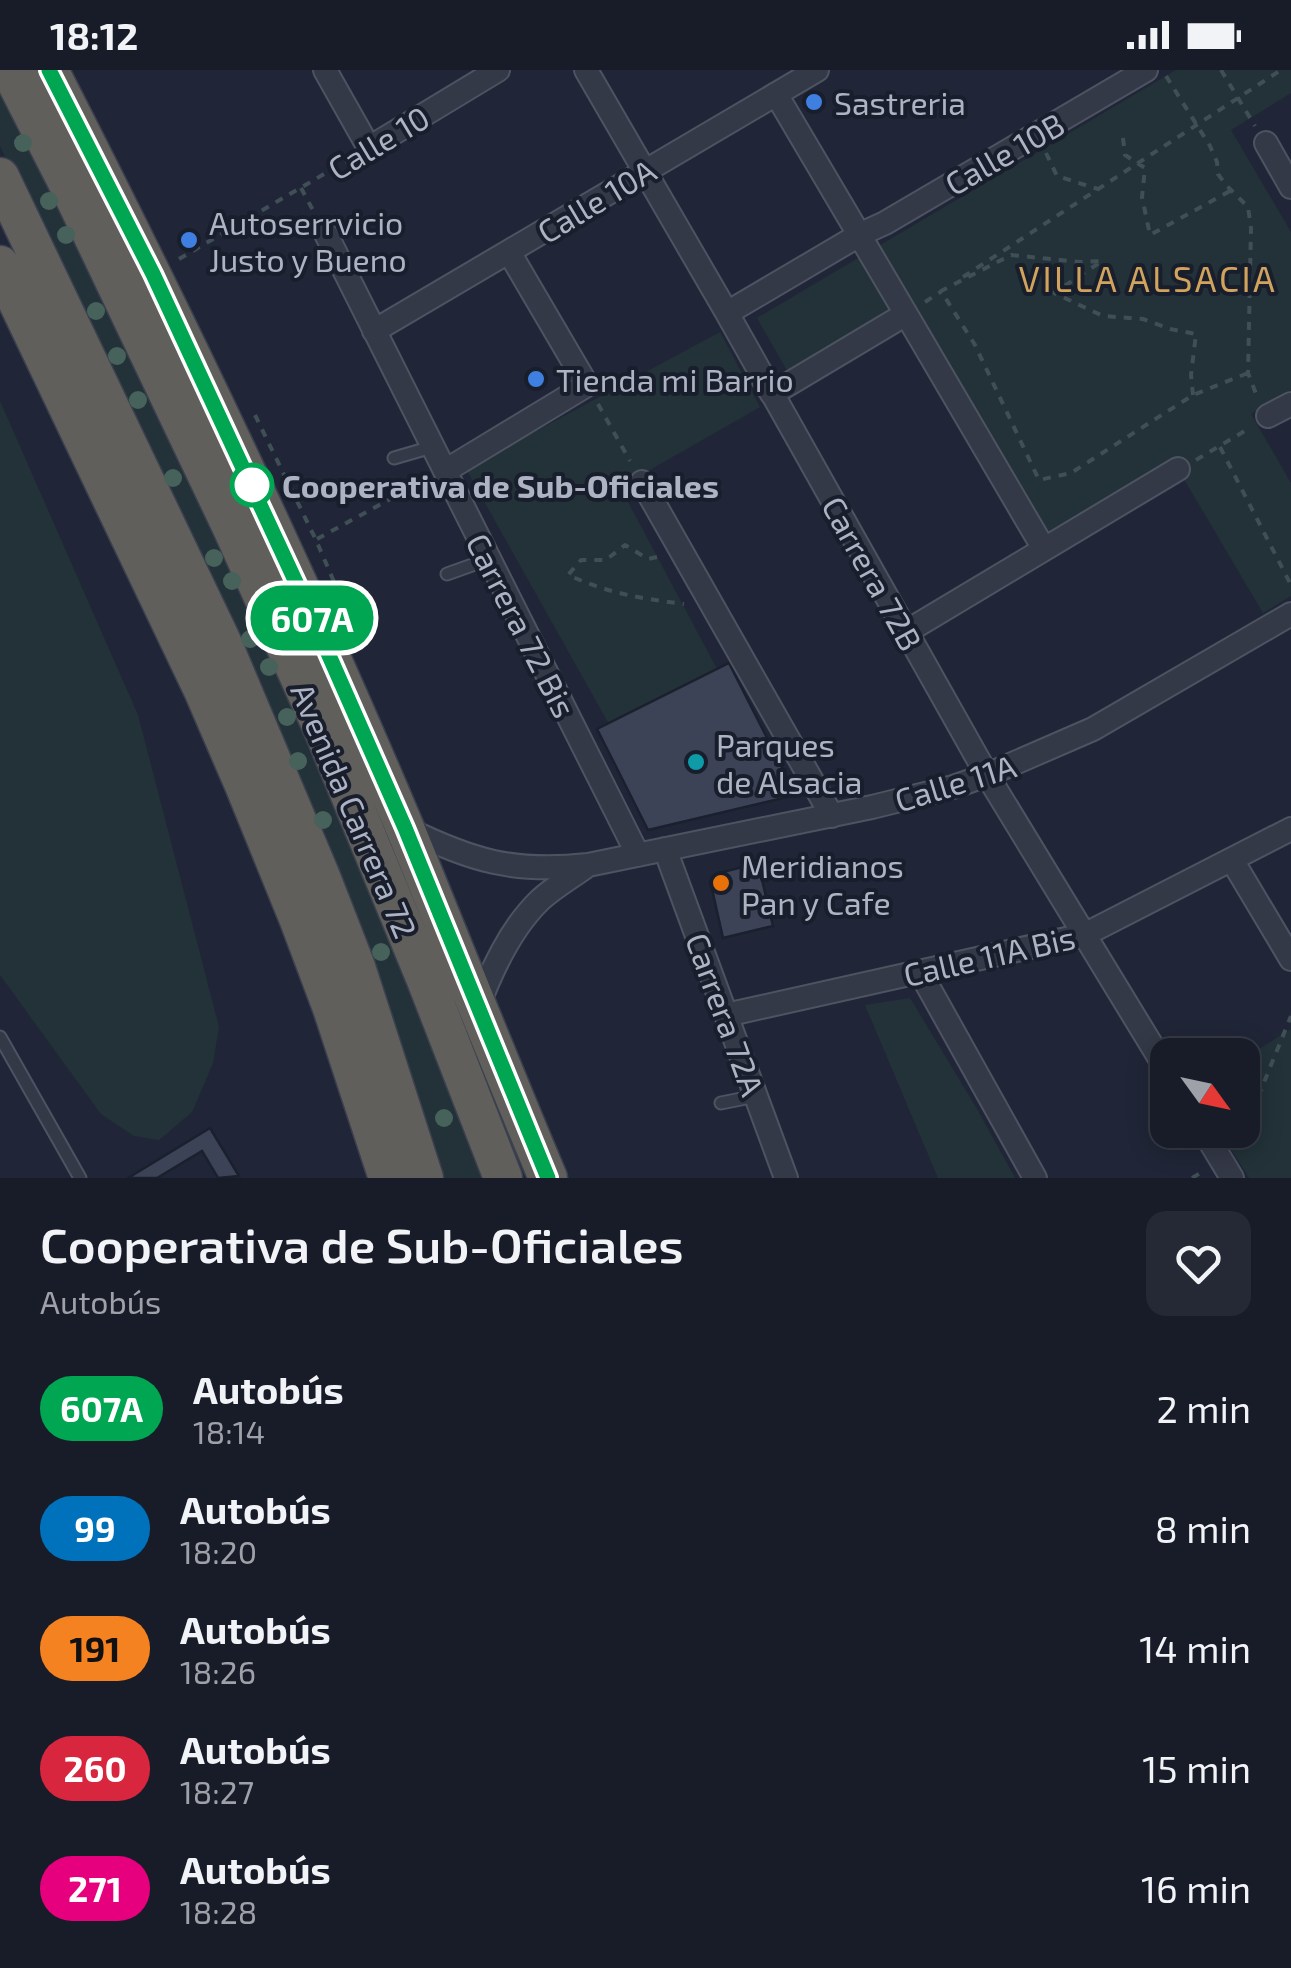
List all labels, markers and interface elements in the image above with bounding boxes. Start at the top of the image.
text: 18:12 [50,12,138,58]
place label: Sastreria [834,83,966,121]
marker: Sastreria [803,91,825,113]
street label: Calle 10 [321,97,435,187]
street label: Calle 10B [938,104,1070,202]
street label: Calle 10A [530,150,662,250]
place label: Autoserrvicio Justo y Bueno [209,203,407,278]
marker: Autoserrvicio Justo y Bueno [178,229,200,251]
district label: VILLA ALSACIA [1019,257,1277,299]
place label: Tienda mi Barrio [556,360,794,398]
marker: Tienda mi Barrio [525,368,547,390]
marker: Cooperativa de Sub-Oficiales [231,464,273,506]
place label: Cooperativa de Sub-Oficiales [282,466,719,504]
street label: Carrera 72B [815,489,931,657]
street label: Carrera 72 Bis [459,527,585,723]
line badge: 607A [242,586,382,650]
text: 607A [270,597,354,639]
street label: Avenida Carrera 72 [284,677,426,943]
place label: Parques de Alsacia [716,725,862,800]
street label: Calle 11A [890,746,1020,818]
marker: Parques de Alsacia [685,751,707,773]
place label: Meridianos Pan y Cafe [741,846,904,921]
marker: Meridianos Pan y Cafe [710,872,732,894]
street label: Calle 11A Bis [900,917,1078,993]
street label: Carrera 72A [679,928,773,1100]
north arrow [1150,1038,1260,1148]
map controls [1150,1038,1260,1148]
button: heart [1146,1211,1251,1316]
text: Cooperativa de Sub-Oficiales [40,1215,684,1273]
text: Autobús [40,1282,161,1320]
text: Autobús [193,1366,344,1412]
text: 2 min [1156,1385,1251,1431]
text: 607A [60,1387,143,1429]
text: 18:14 [193,1412,265,1450]
text: Autobús [180,1486,331,1532]
text: 8 min [1155,1505,1251,1551]
text: 99 [74,1507,116,1549]
text: 18:20 [180,1532,257,1570]
text: Autobús [180,1606,331,1652]
text: 14 min [1139,1625,1251,1671]
text: 191 [70,1627,120,1669]
text: 18:26 [180,1652,256,1690]
text: Autobús [180,1726,331,1772]
text: 15 min [1142,1745,1251,1791]
text: 260 [63,1747,127,1789]
text: 18:27 [180,1772,254,1810]
text: Autobús [180,1846,331,1892]
text: 16 min [1141,1865,1251,1911]
text: 271 [68,1867,122,1909]
text: 18:28 [180,1892,257,1930]

